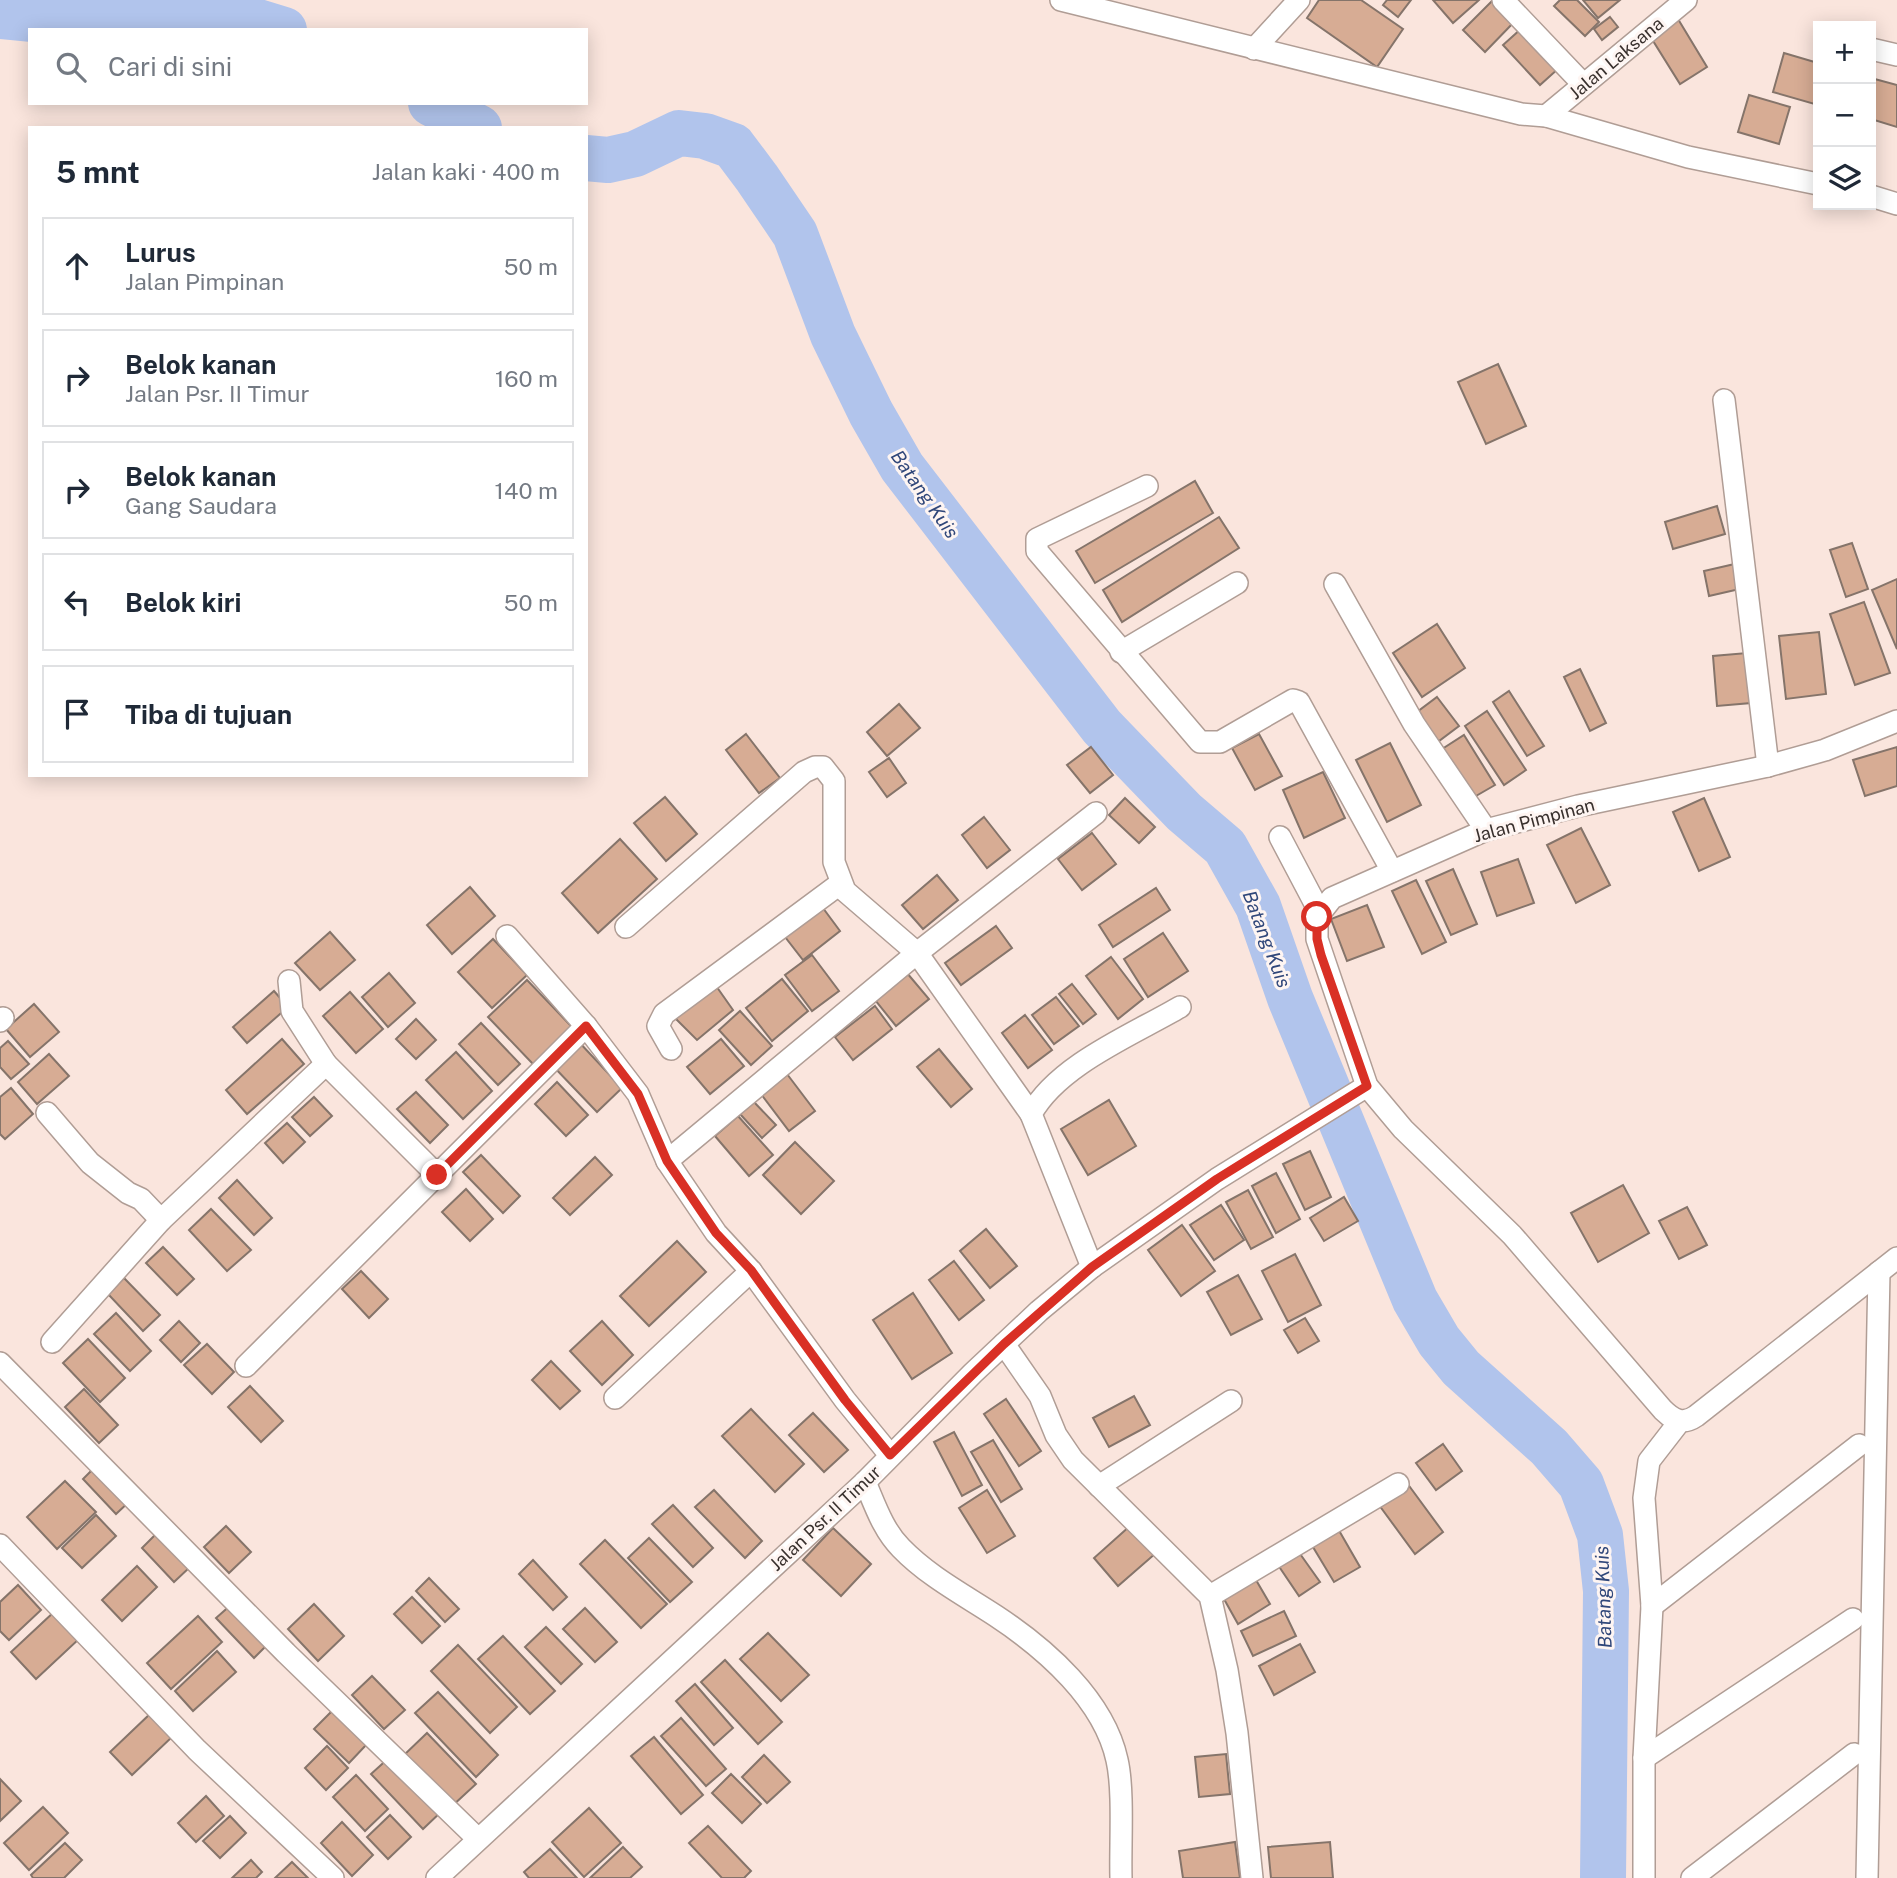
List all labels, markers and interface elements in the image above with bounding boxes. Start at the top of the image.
street label: Jalan Laksana [1565,13,1667,103]
map controls [1813,21,1876,210]
button: + [1813,21,1876,84]
search box [28,28,588,105]
icon: search [52,48,90,86]
text: Cari di sini [108,51,232,82]
button: − [1813,84,1876,147]
button: layers [1813,147,1876,210]
text: 5 mnt [56,154,140,190]
text: Jalan kaki · 400 m [372,158,560,185]
text: Lurus [125,237,196,268]
icon: ahead [58,247,96,285]
text: 50 m [504,253,558,280]
text: Jalan Pimpinan [125,268,284,295]
text: Belok kanan [125,349,276,380]
icon: right [58,359,96,397]
text: 160 m [495,365,558,392]
text: Jalan Psr. II Timur [125,380,309,407]
water label: Batang Kuis [887,446,963,542]
text: Belok kanan [125,461,276,492]
icon: right [58,471,96,509]
text: 140 m [495,477,558,504]
text: Gang Saudara [125,492,277,519]
icon: left [58,583,96,621]
text: Belok kiri [125,587,241,618]
text: 50 m [504,589,558,616]
icon: arrive [58,695,96,733]
text: Tiba di tujuan [125,699,292,730]
street label: Jalan Pimpinan [1471,794,1597,846]
water label: Batang Kuis [1238,887,1296,991]
route start [1301,901,1332,932]
route end [421,1159,452,1190]
street label: Jalan Psr. II Timur [765,1461,885,1575]
water label: Batang Kuis [1590,1545,1616,1649]

